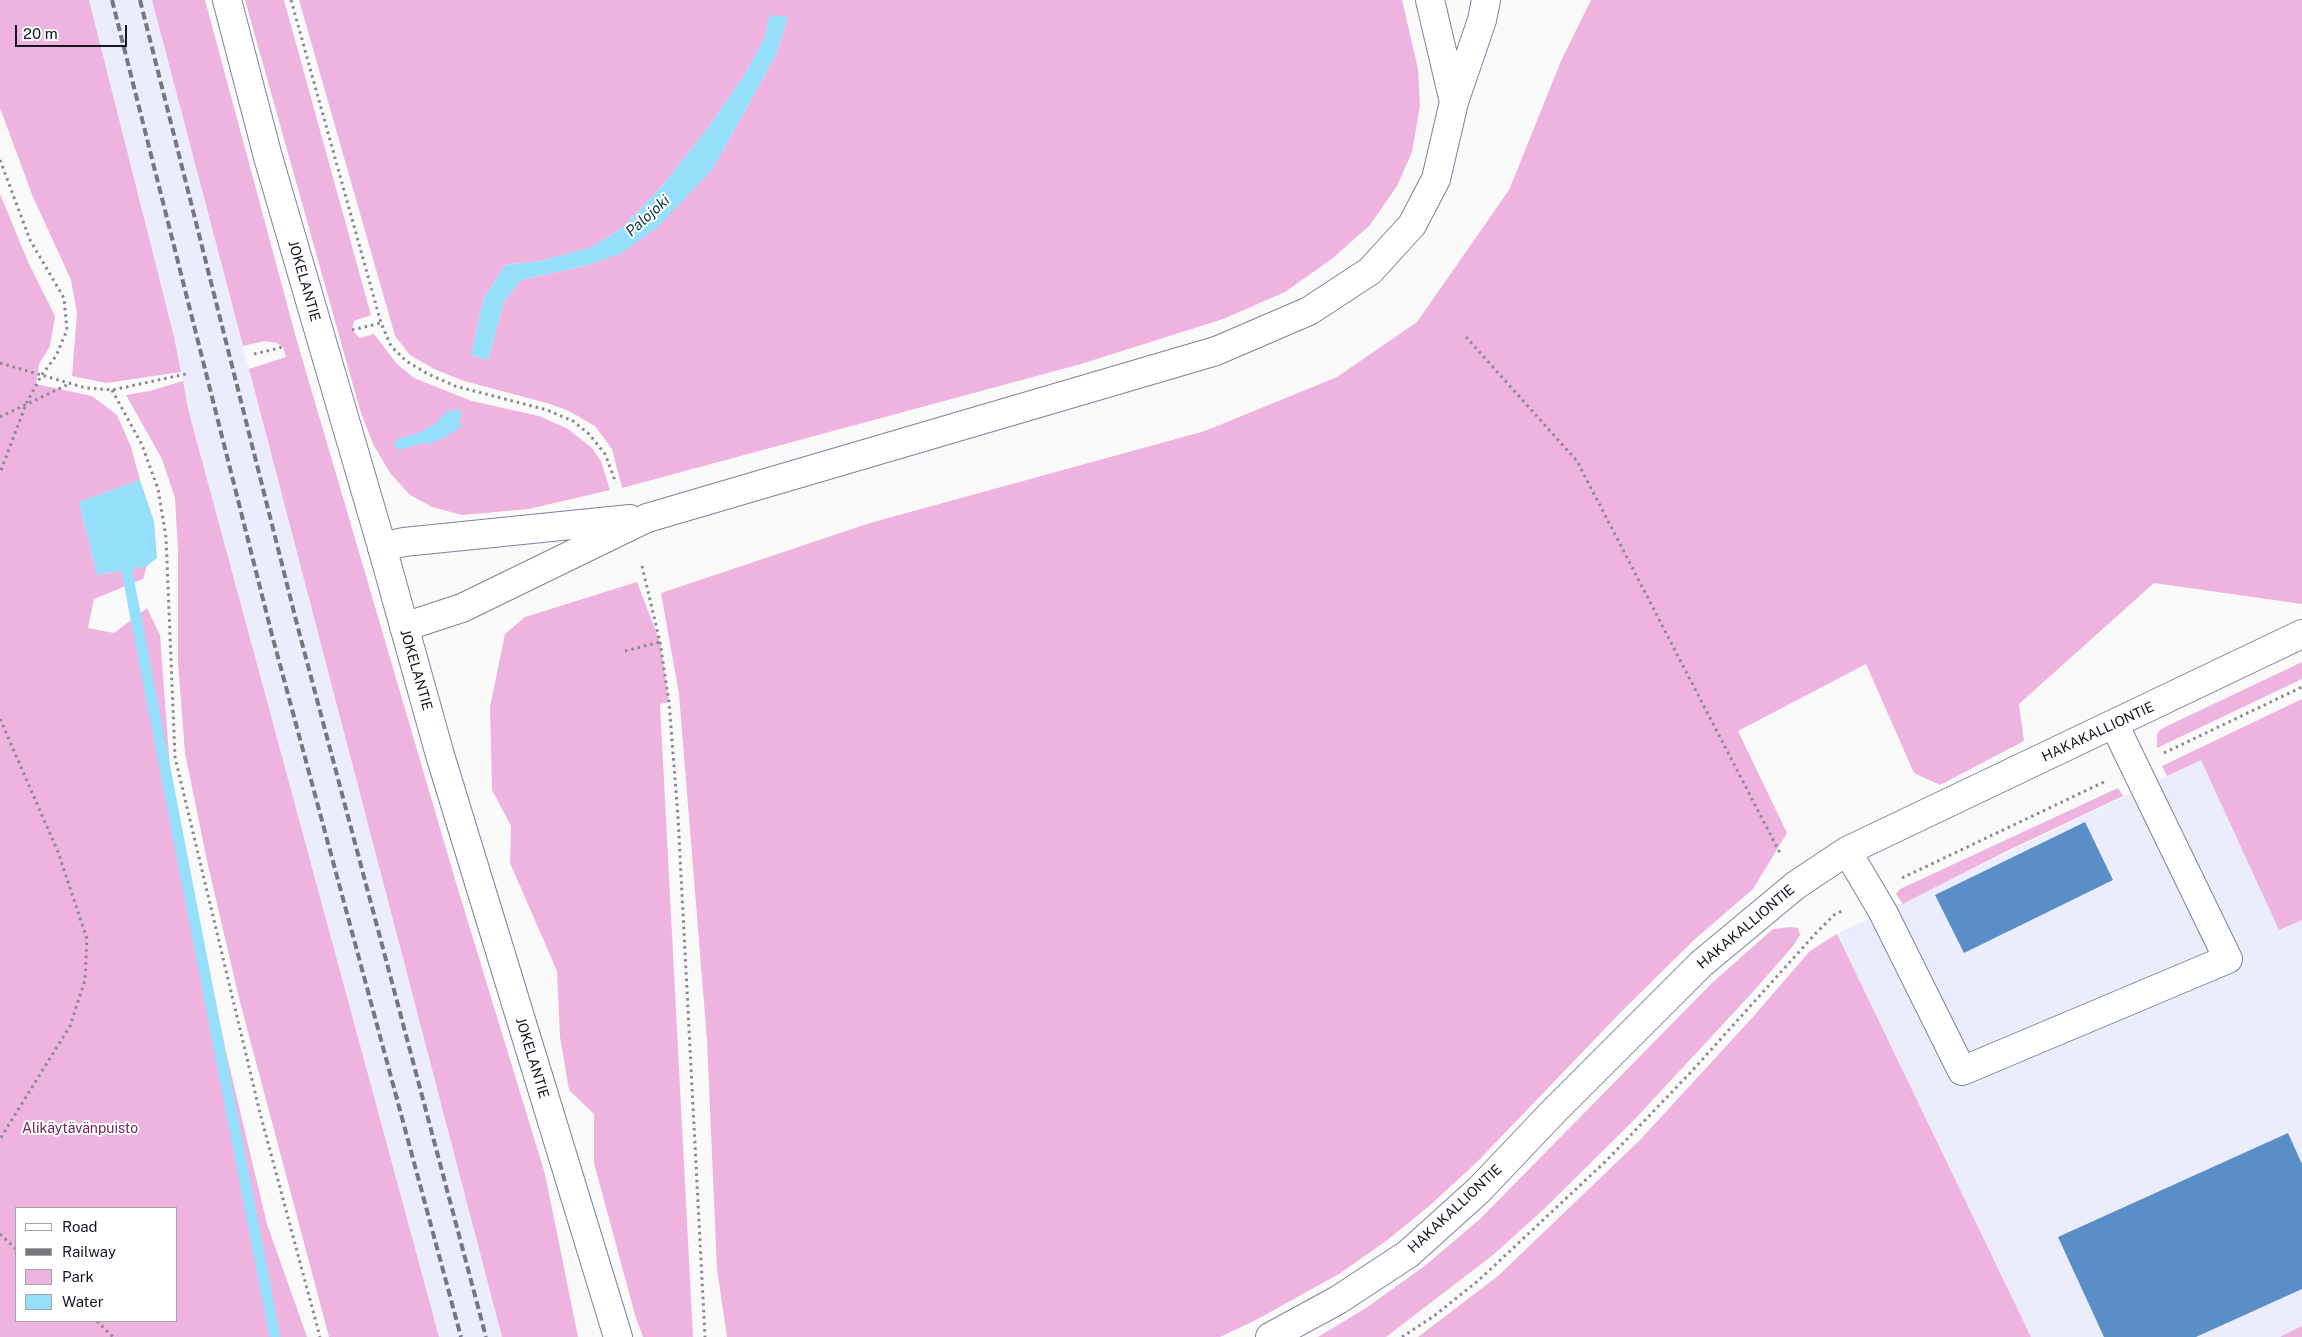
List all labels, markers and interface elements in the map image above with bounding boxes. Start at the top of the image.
scale bar [18,15,130,47]
text: 20 m [23,25,58,42]
water label: Palojoki [622,192,674,240]
street label: JOKELANTIE [284,238,324,324]
street label: JOKELANTIE [396,627,436,713]
street label: HAKAKALLIONTIE [2039,699,2157,765]
street label: HAKAKALLIONTIE [1694,881,1798,973]
street label: JOKELANTIE [512,1015,552,1101]
park label: Alikäytävänpuisto [22,1121,138,1137]
street label: HAKAKALLIONTIE [1405,1161,1505,1257]
legend [15,1207,178,1322]
text: Road [62,1218,98,1235]
text: Railway [62,1243,116,1260]
text: Park [62,1268,94,1285]
text: Water [62,1293,104,1310]

